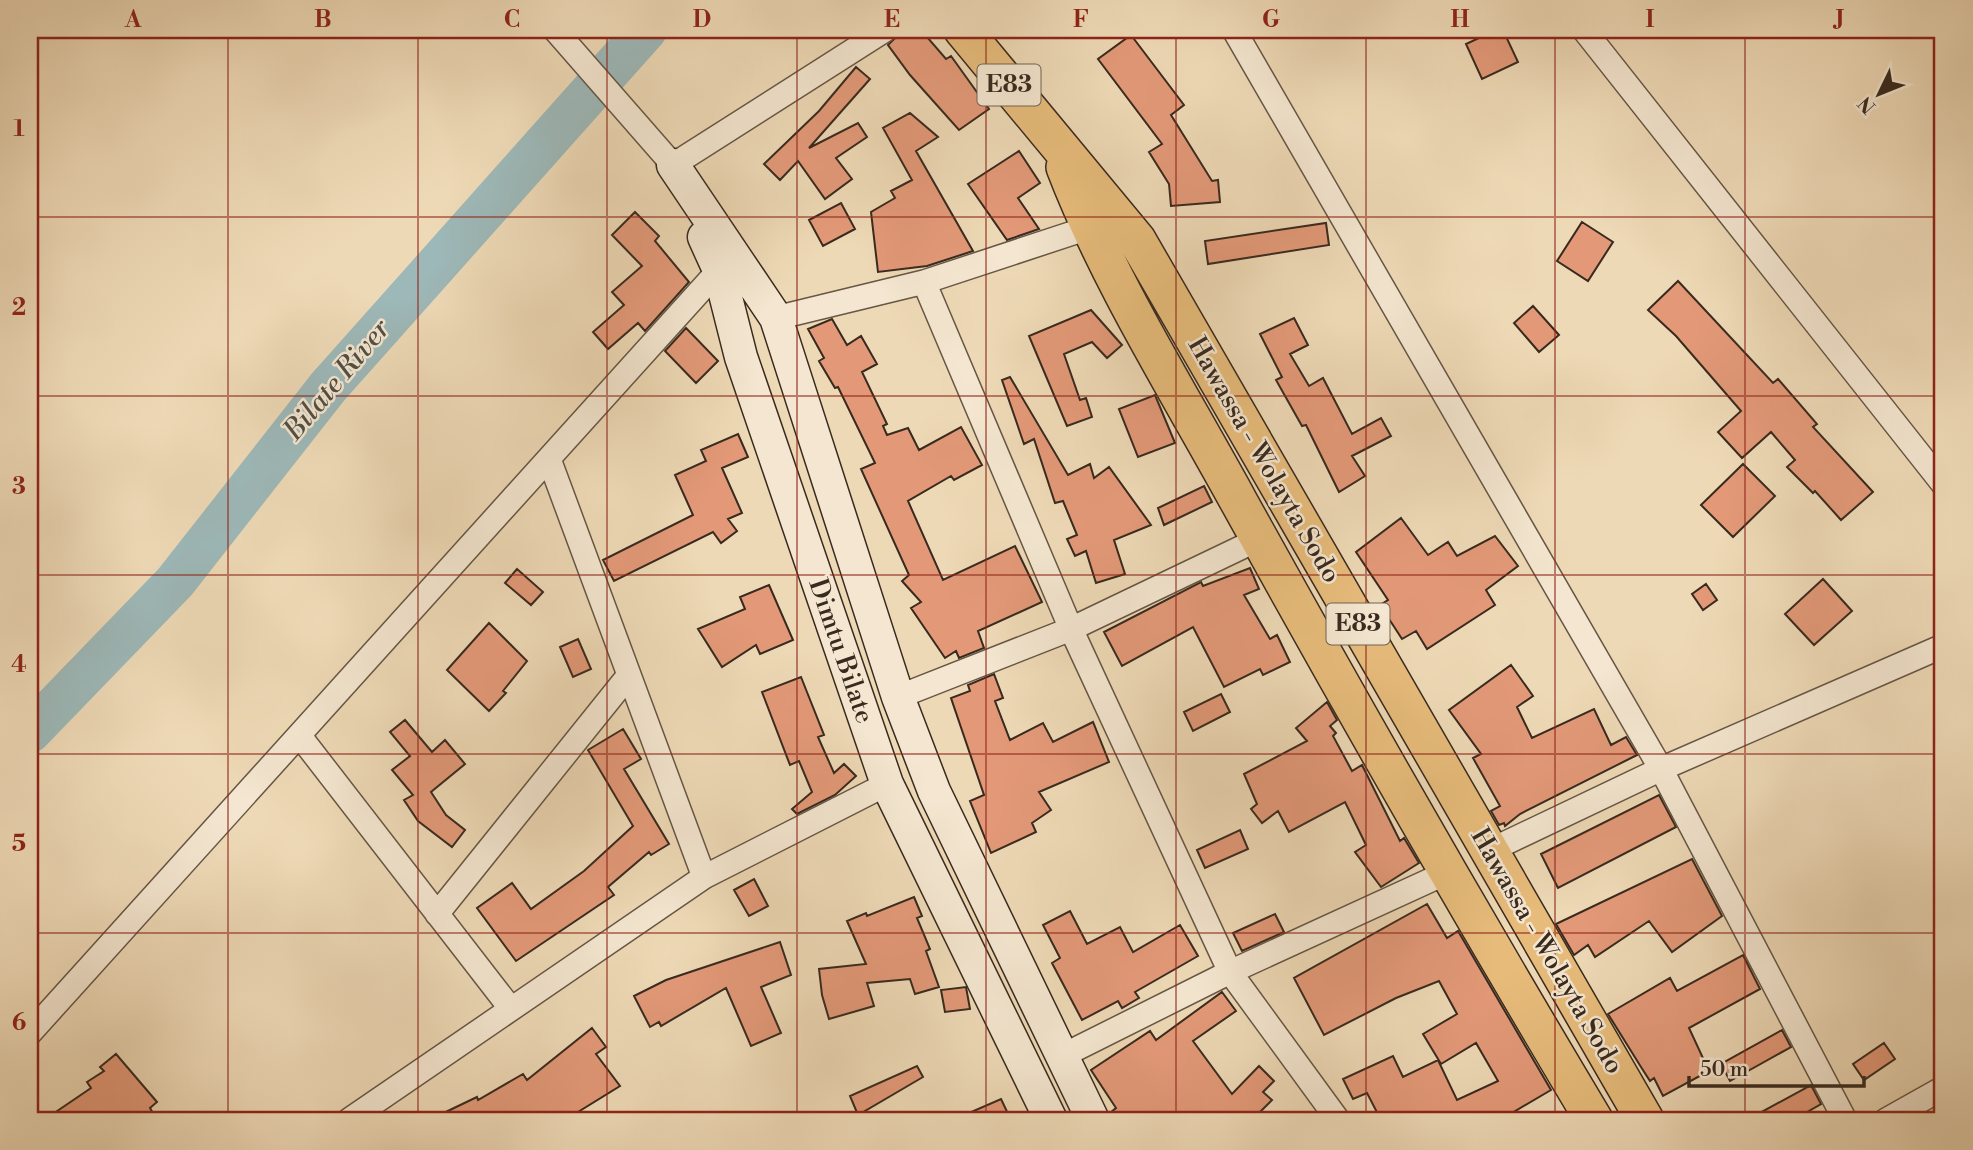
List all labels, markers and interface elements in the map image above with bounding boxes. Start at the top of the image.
text: A [124,6,142,34]
text: B [314,6,332,34]
text: C [504,6,520,34]
text: D [693,6,711,34]
text: E [884,6,900,34]
text: F [1073,6,1089,34]
text: G [1262,6,1280,34]
text: H [1451,6,1470,34]
text: I [1646,6,1655,34]
text: J [1833,6,1845,34]
north arrow [1843,60,1913,130]
road number: E83 [978,64,1040,106]
text: N [1853,91,1881,119]
text: 1 [13,115,25,143]
text: 2 [12,294,26,322]
water label: Bilate River [276,311,399,449]
street label: Hawassa - Wolayta Sodo [1180,331,1348,589]
text: 3 [12,473,26,501]
street label: Dimtu Bilate [801,575,881,727]
road number: E83 [1326,604,1390,644]
text: 4 [11,651,27,679]
street label: Hawassa - Wolayta Sodo [1463,822,1631,1080]
text: 5 [12,830,26,858]
text: 6 [12,1009,26,1037]
scale bar [1689,1045,1864,1089]
text: 50 m [1700,1057,1748,1083]

